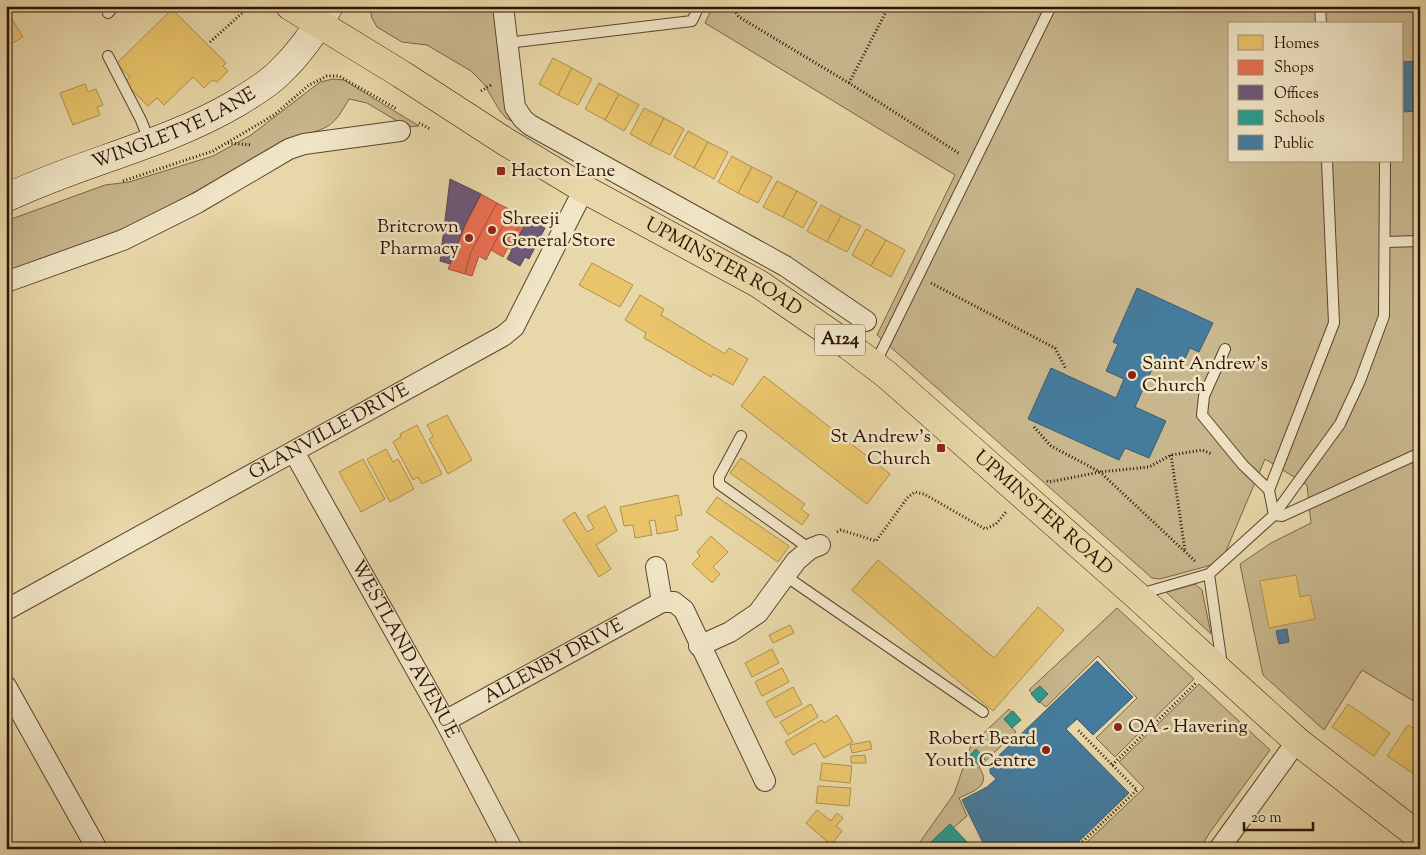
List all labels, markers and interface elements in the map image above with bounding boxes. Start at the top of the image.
legend [1228,22,1404,162]
text: Homes [1274,34,1319,55]
text: Shops [1274,58,1314,79]
street label: WINGLETYE LANE [88,81,262,176]
text: Offices [1274,84,1319,105]
text: Schools [1274,108,1325,129]
text: Public [1274,134,1314,155]
place label: Hacton Lane [511,158,615,185]
marker: Hacton Lane [495,165,507,177]
place label: Shreeji General Store [502,206,616,255]
street label: UPMINSTER ROAD [640,211,807,323]
place label: Britcrown Pharmacy [377,214,460,263]
marker: Shreeji General Store [486,224,498,236]
marker: Britcrown Pharmacy [463,232,475,244]
road number: A124 [815,324,865,356]
place label: Saint Andrew's Church [1142,351,1268,400]
marker: Saint Andrew's Church [1126,369,1138,381]
street label: GLANVILLE DRIVE [244,376,415,487]
place label: St Andrew's Church [830,424,931,473]
marker: St Andrew's Church [935,442,947,454]
street label: UPMINSTER ROAD [968,444,1119,582]
street label: WESTLAND AVENUE [344,555,465,743]
street label: ALLENBY DRIVE [479,612,629,711]
place label: OA - Havering [1128,714,1248,741]
marker: OA - Havering [1112,721,1124,733]
place label: Robert Beard Youth Centre [924,726,1036,775]
marker: Robert Beard Youth Centre [1040,744,1052,756]
scale bar [1244,800,1312,832]
text: 20 m [1251,808,1282,829]

